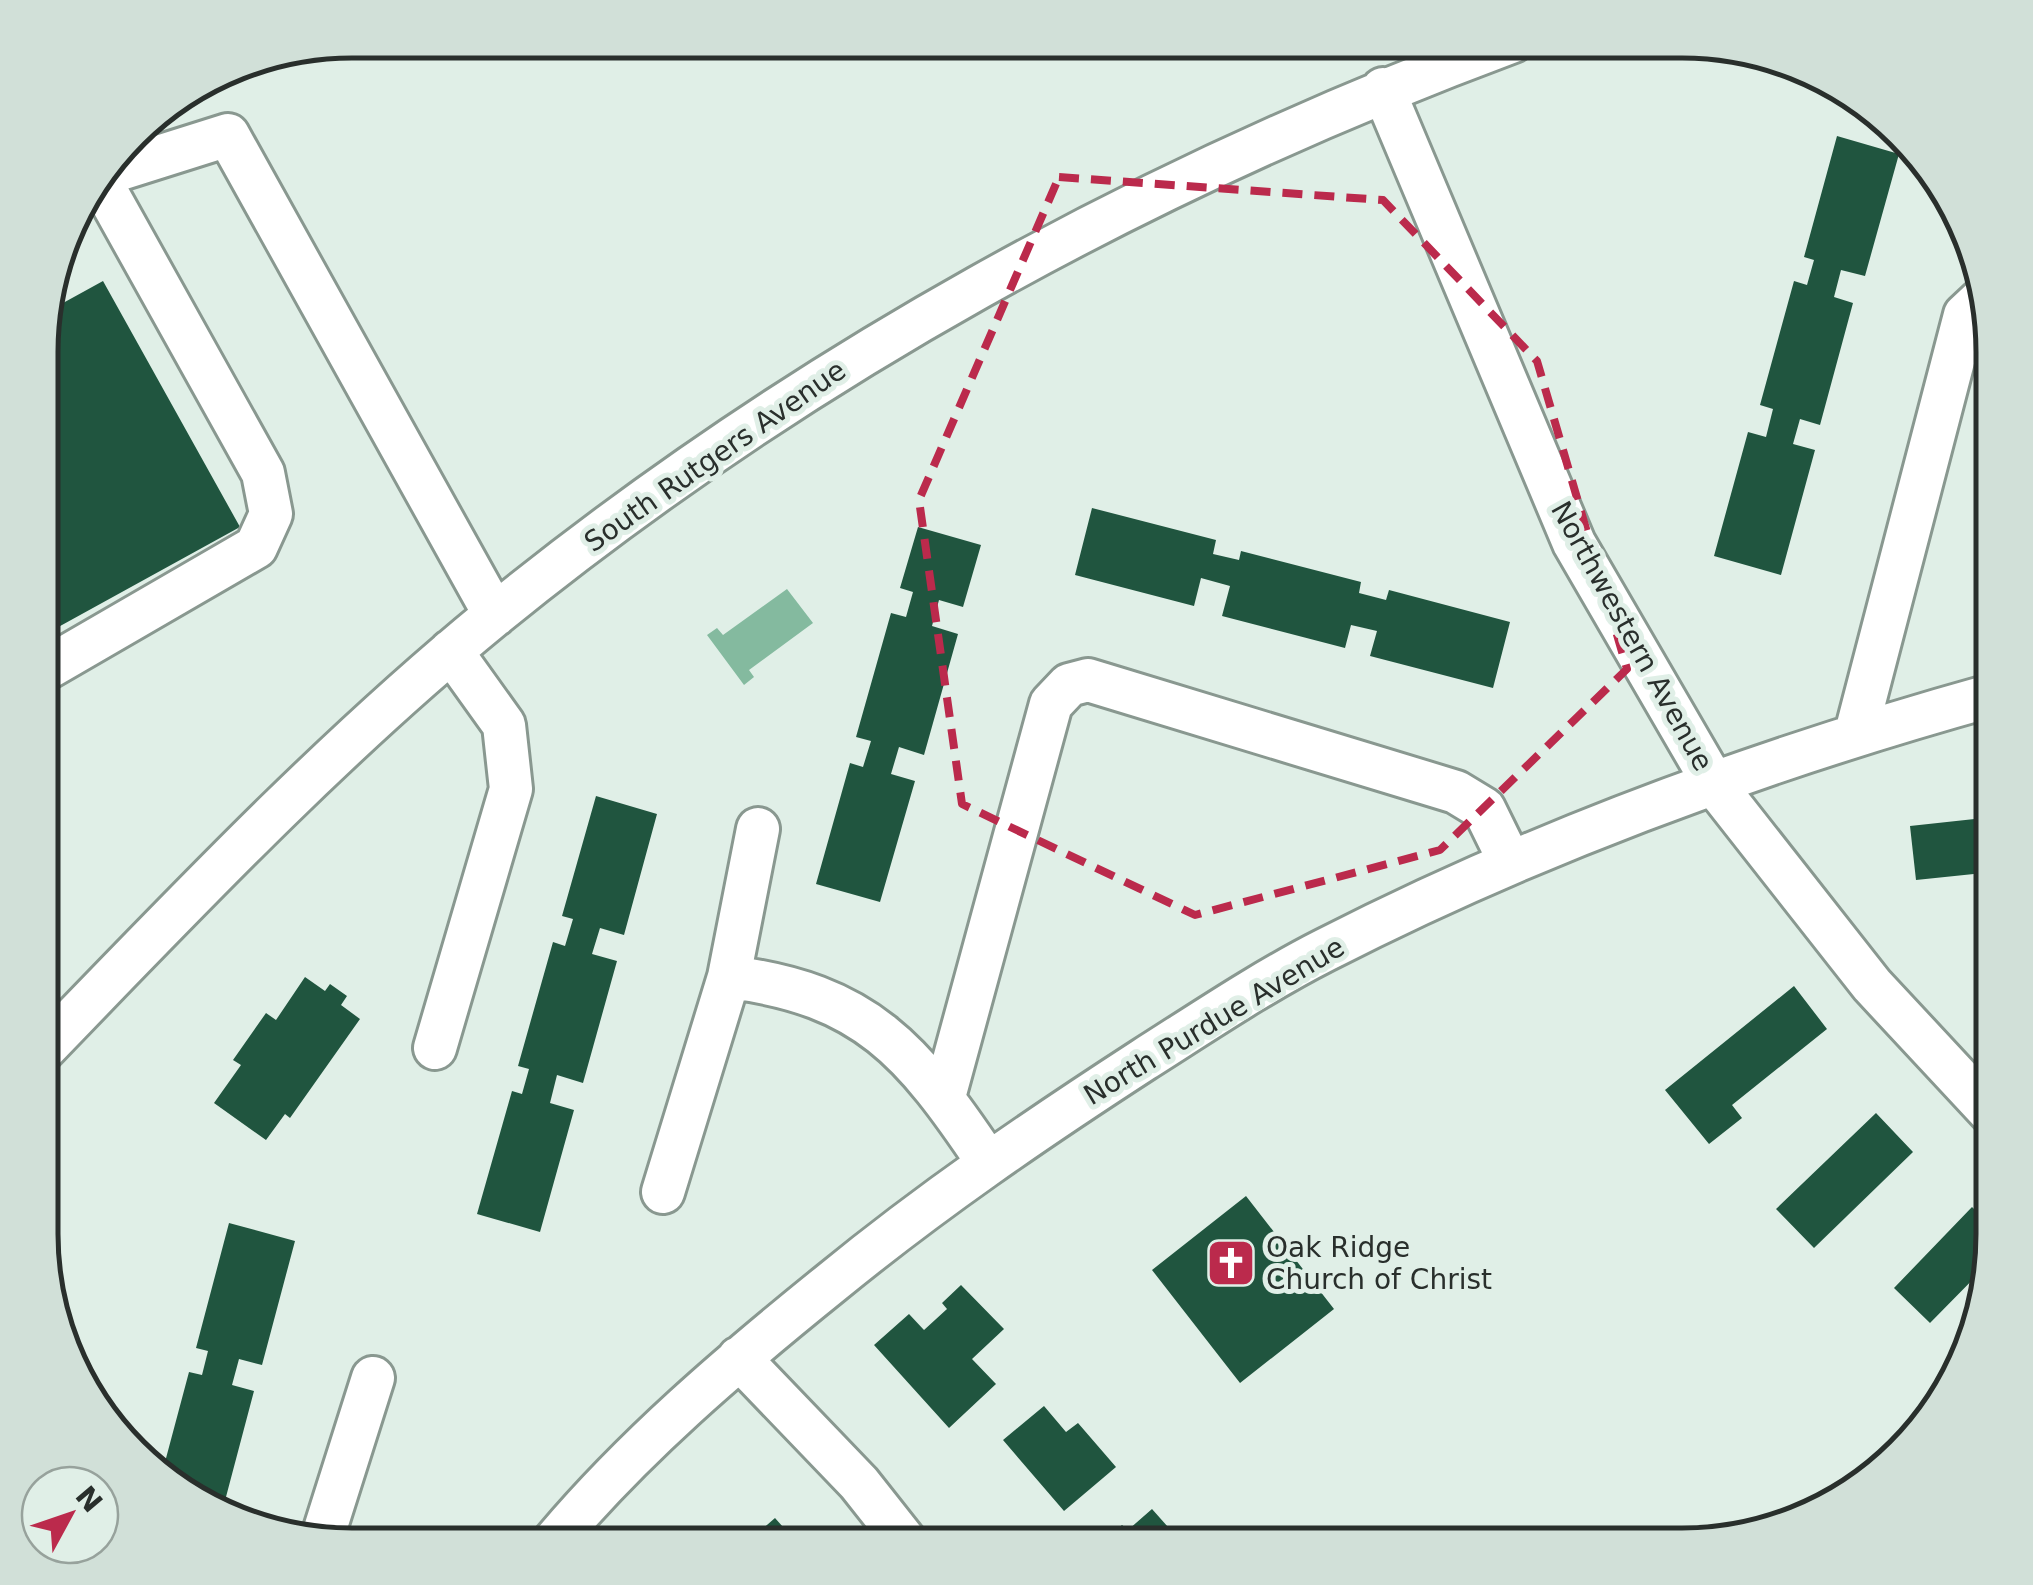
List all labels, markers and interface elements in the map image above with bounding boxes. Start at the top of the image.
street label: South Rutgers Avenue [578,353,852,559]
street label: Northwestern Avenue [1544,496,1720,776]
street label: North Purdue Avenue [1078,930,1350,1112]
place label: Oak Ridge Church of Christ [1266,1231,1492,1296]
church icon: Oak Ridge Church of Christ [1205,1237,1257,1289]
north arrow [20,1465,120,1565]
text: N [69,1480,109,1519]

